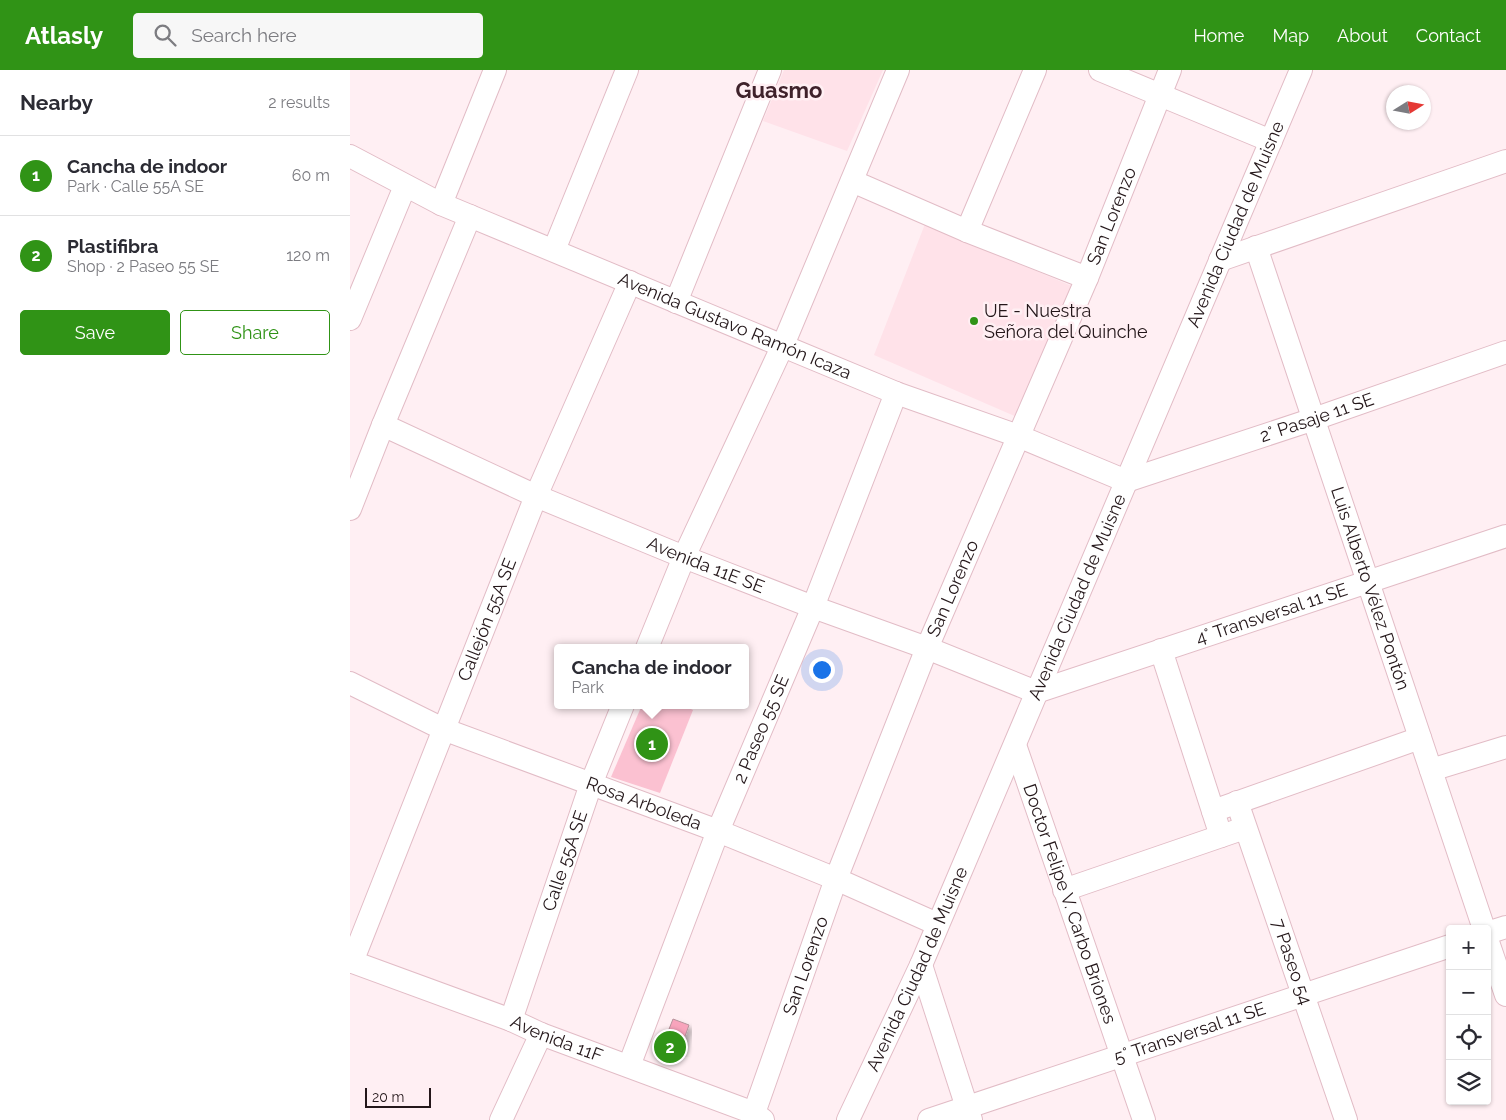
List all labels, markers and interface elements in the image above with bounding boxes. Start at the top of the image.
search box [133,13,483,58]
text: Atlasly [25,21,103,50]
icon: search [151,21,179,49]
text: Search here [191,24,297,46]
text: Home [1193,25,1244,46]
text: Map [1272,25,1309,46]
text: About [1337,25,1388,46]
text: Contact [1416,25,1481,46]
district label: Guasmo [736,77,822,103]
north arrow [1386,85,1431,130]
text: Nearby [20,90,93,115]
text: 2 results [268,93,330,112]
street label: Avenida Ciudad de Muisne [1182,118,1288,330]
text: Cancha de indoor [67,155,227,177]
street label: San Lorenzo [1082,164,1140,268]
text: 1 [32,166,40,185]
text: 60 m [292,166,330,185]
text: Park · Calle 55A SE [67,177,204,196]
text: Plastifibra [67,235,158,257]
text: 2 [31,246,41,265]
text: 120 m [286,246,330,265]
text: Shop · 2 Paseo 55 SE [67,257,219,276]
street label: Avenida Gustavo Ramón Icaza [615,268,855,383]
place label: UE - Nuestra Señora del Quinche [984,300,1148,342]
button: Save [20,310,170,355]
button: Share [180,310,330,355]
marker: UE - Nuestra Señora del Quinche [968,315,980,327]
street label: 2° Pasaje 11 SE [1257,388,1376,446]
street label: Luis Alberto Vélez Pontón [1327,484,1414,693]
street label: Avenida Ciudad de Muisne [1024,490,1130,703]
street label: Avenida 11E SE [644,532,768,597]
street label: San Lorenzo [922,536,983,640]
street label: Callejón 55A SE [453,555,520,684]
street label: 4° Transversal 11 SE [1193,578,1350,648]
popup [554,644,749,709]
text: Cancha de indoor [571,656,732,678]
your location [809,657,835,683]
street label: 2 Paseo 55 SE [729,672,793,786]
text: Park [571,678,604,697]
pin: 1 [636,725,668,763]
street label: Rosa Arboleda [583,772,705,834]
street label: Doctor Felipe V. Carbo Briones [1019,781,1121,1027]
street label: Calle 55A SE [538,808,591,914]
street label: Avenida Ciudad de Muisne [862,863,972,1074]
street label: San Lorenzo [778,913,832,1018]
street label: 7 Paseo 54 [1268,916,1317,1008]
map controls [1446,925,1491,1105]
button: + [1446,925,1491,970]
button: − [1446,970,1491,1015]
street label: 5° Transversal 11 SE [1111,997,1268,1068]
street label: Avenida 11F [507,1010,606,1066]
button: locate [1446,1015,1491,1060]
pin: 2 [654,1028,686,1066]
button: layers [1446,1060,1491,1105]
scale bar [365,1085,431,1108]
text: 20 m [372,1089,404,1105]

